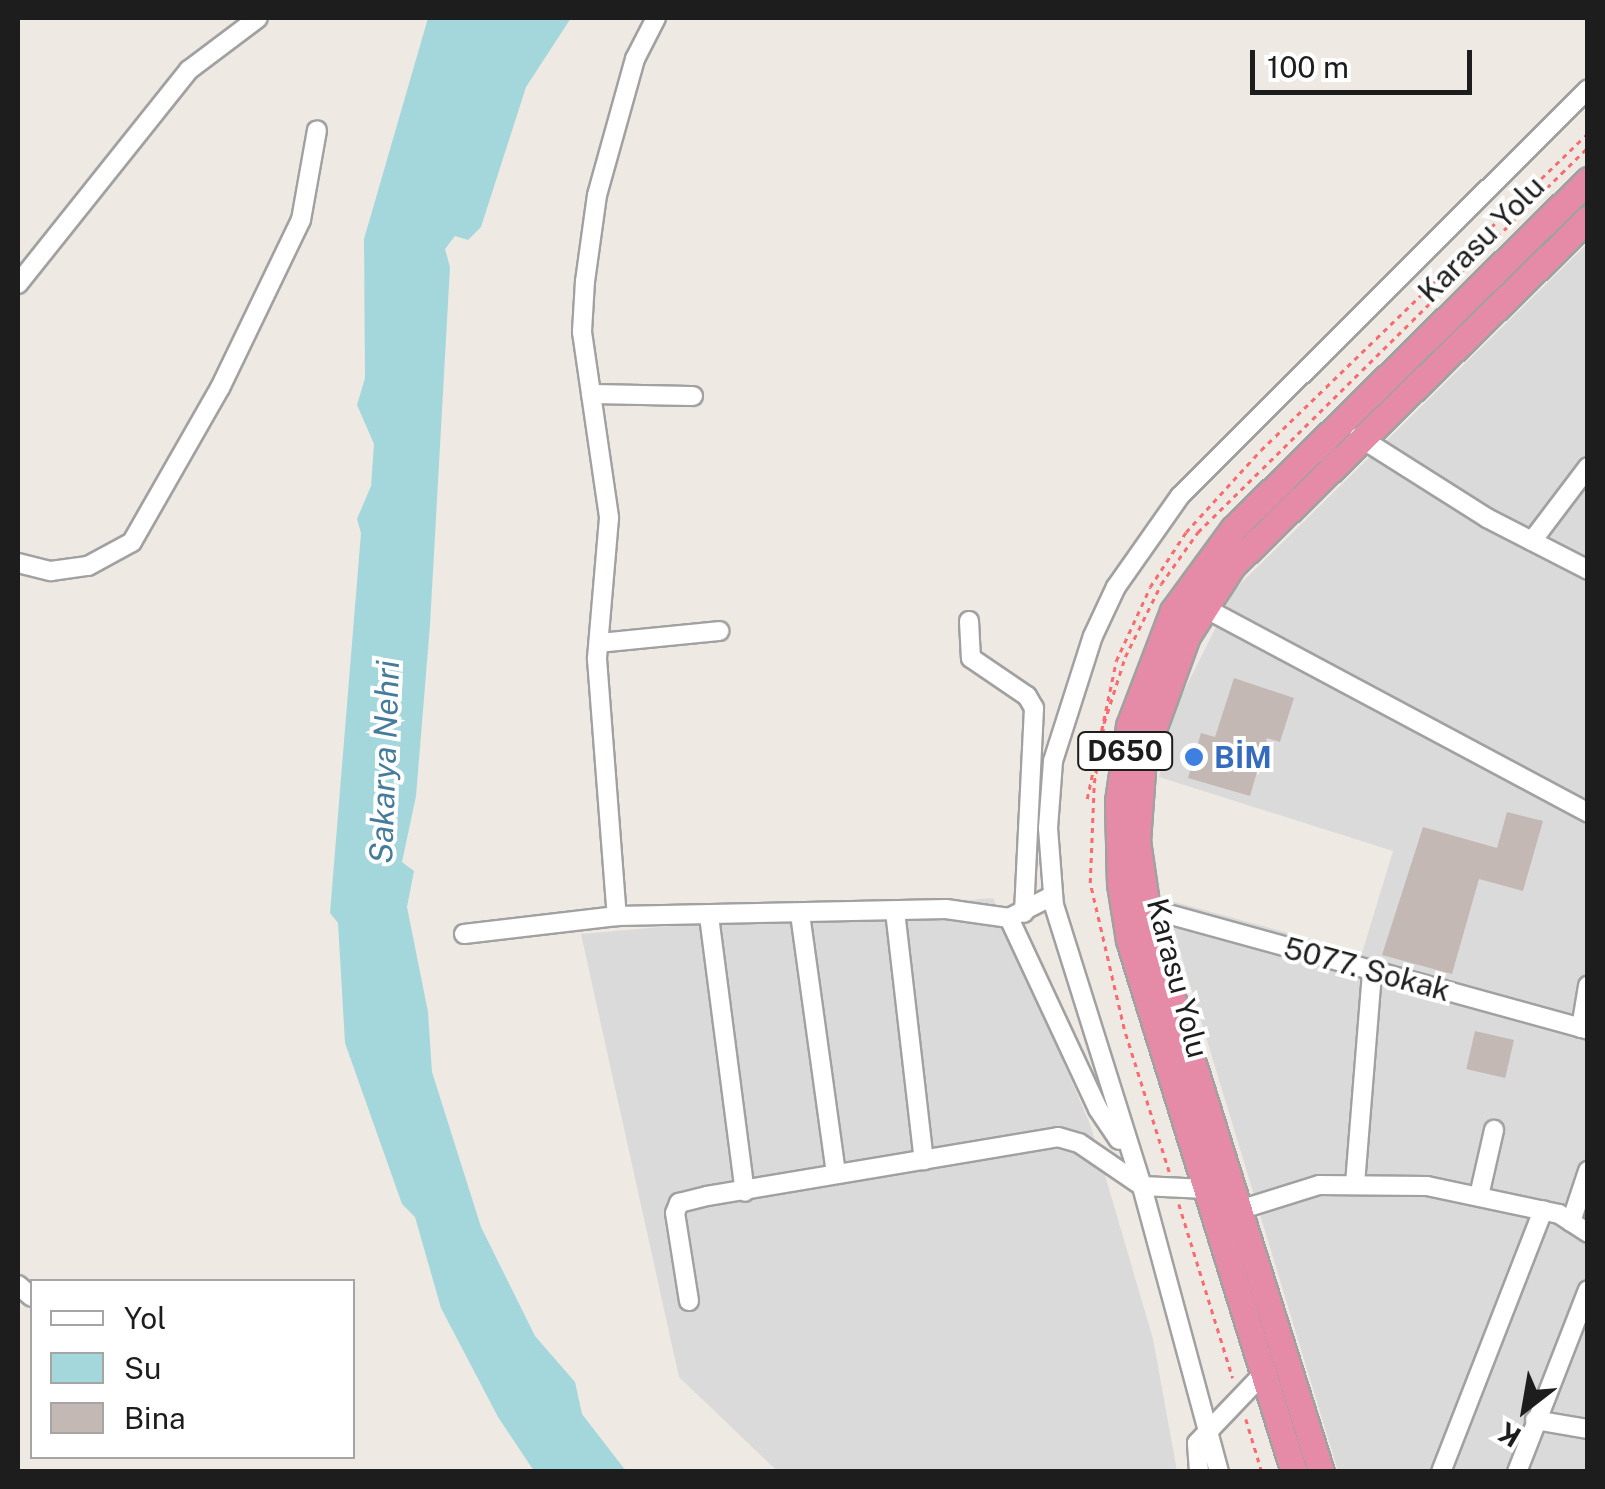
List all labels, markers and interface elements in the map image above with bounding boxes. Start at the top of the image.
scale bar [1255,30,1478,92]
text: 100 m [1267,49,1349,85]
street label: Karasu Yolu [1410,168,1552,310]
water label: Sakarya Nehri [362,660,408,864]
road number: D650 [1075,728,1175,774]
place label: BİM [1214,739,1272,775]
marker: BİM [1183,746,1205,768]
street label: Karasu Yolu [1139,894,1217,1062]
street label: 5077. Sokak [1280,930,1454,1008]
legend [30,1279,355,1459]
text: Yol [124,1300,166,1336]
text: Su [124,1350,162,1386]
north arrow [1475,1359,1575,1459]
text: Bina [124,1400,186,1436]
text: K [1492,1416,1526,1454]

